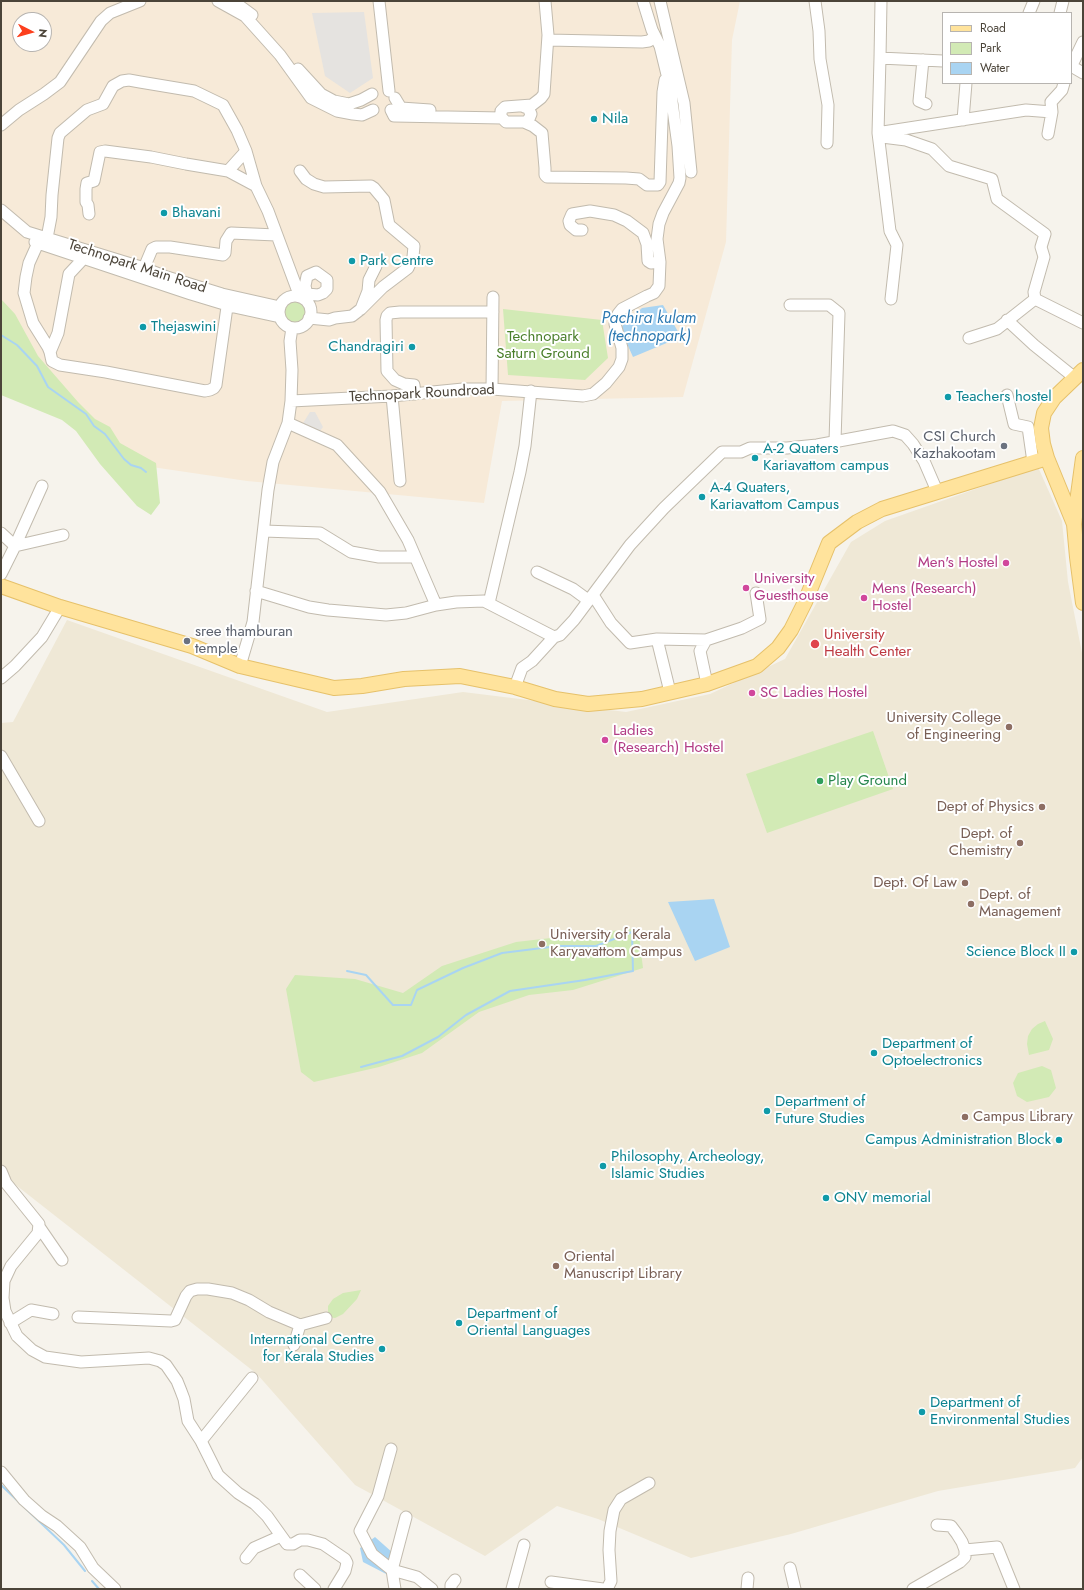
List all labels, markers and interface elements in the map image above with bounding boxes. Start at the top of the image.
north arrow [12,12,52,52]
legend [942,12,1072,84]
text: Road [980,19,1006,37]
text: N [35,28,51,38]
text: Park [980,39,1001,57]
text: Water [980,59,1010,77]
place label: Nila [602,110,628,128]
marker: Nila [589,114,599,124]
place label: Bhavani [172,204,221,222]
marker: Bhavani [159,208,169,218]
street label: Technopark Main Road [66,236,208,298]
place label: Park Centre [360,252,433,270]
marker: Park Centre [347,256,357,266]
water label: Pachira kulam (technopark) [602,309,696,347]
place label: Thejaswini [151,318,216,336]
marker: Thejaswini [138,322,148,332]
park label: Technopark Saturn Ground [496,328,590,363]
place label: Chandragiri [328,338,404,356]
marker: Chandragiri [407,342,417,352]
street label: Technopark Roundroad [349,381,495,407]
place label: Teachers hostel [956,388,1052,406]
marker: Teachers hostel [943,392,953,402]
place label: CSI Church Kazhakootam [913,428,996,463]
place label: A-2 Quaters Kariavattom campus [763,440,889,475]
marker: CSI Church Kazhakootam [999,441,1009,451]
marker: A-2 Quaters Kariavattom campus [750,453,760,463]
place label: A-4 Quaters, Kariavattom Campus [710,479,839,514]
marker: A-4 Quaters, Kariavattom Campus [697,492,707,502]
place label: Men's Hostel [918,554,998,572]
marker: Men's Hostel [1001,558,1011,568]
place label: University Guesthouse [754,570,829,605]
place label: Mens (Research) Hostel [872,580,977,615]
marker: University Guesthouse [741,583,751,593]
marker: Mens (Research) Hostel [859,593,869,603]
place label: sree thamburan temple [195,623,293,658]
place label: University Health Center [824,626,911,661]
marker: sree thamburan temple [182,636,192,646]
marker: University Health Center [809,638,821,650]
place label: SC Ladies Hostel [760,684,867,702]
marker: SC Ladies Hostel [747,688,757,698]
place label: University College of Engineering [887,709,1001,744]
place label: Ladies (Research) Hostel [613,722,724,757]
marker: University College of Engineering [1004,722,1014,732]
marker: Ladies (Research) Hostel [600,735,610,745]
place label: Play Ground [828,772,907,790]
marker: Play Ground [815,776,825,786]
place label: Dept of Physics [937,798,1034,816]
marker: Dept of Physics [1037,802,1047,812]
place label: Dept. of Chemistry [949,825,1012,860]
marker: Dept. of Chemistry [1015,838,1025,848]
place label: Dept. Of Law [873,874,957,892]
marker: Dept. Of Law [960,878,970,888]
place label: Dept. of Management [979,886,1061,921]
marker: Dept. of Management [966,899,976,909]
place label: University of Kerala Karyavattom Campus [550,926,682,961]
marker: University of Kerala Karyavattom Campus [537,939,547,949]
place label: Science Block II [966,943,1066,961]
marker: Science Block II [1069,947,1079,957]
place label: Department of Optoelectronics [882,1035,982,1070]
marker: Department of Optoelectronics [869,1048,879,1058]
place label: Department of Future Studies [775,1093,865,1128]
marker: Department of Future Studies [762,1106,772,1116]
place label: Campus Library [973,1108,1073,1126]
marker: Campus Library [960,1112,970,1122]
place label: Campus Administration Block [865,1131,1051,1149]
marker: Campus Administration Block [1054,1135,1064,1145]
place label: Philosophy, Archeology, Islamic Studies [611,1148,764,1183]
marker: Philosophy, Archeology, Islamic Studies [598,1161,608,1171]
place label: ONV memorial [834,1189,931,1207]
marker: ONV memorial [821,1193,831,1203]
place label: Oriental Manuscript Library [564,1248,682,1283]
marker: Oriental Manuscript Library [551,1261,561,1271]
place label: Department of Oriental Languages [467,1305,590,1340]
marker: Department of Oriental Languages [454,1318,464,1328]
place label: International Centre for Kerala Studies [250,1331,374,1366]
marker: International Centre for Kerala Studies [377,1344,387,1354]
place label: Department of Environmental Studies [930,1394,1070,1429]
marker: Department of Environmental Studies [917,1407,927,1417]

